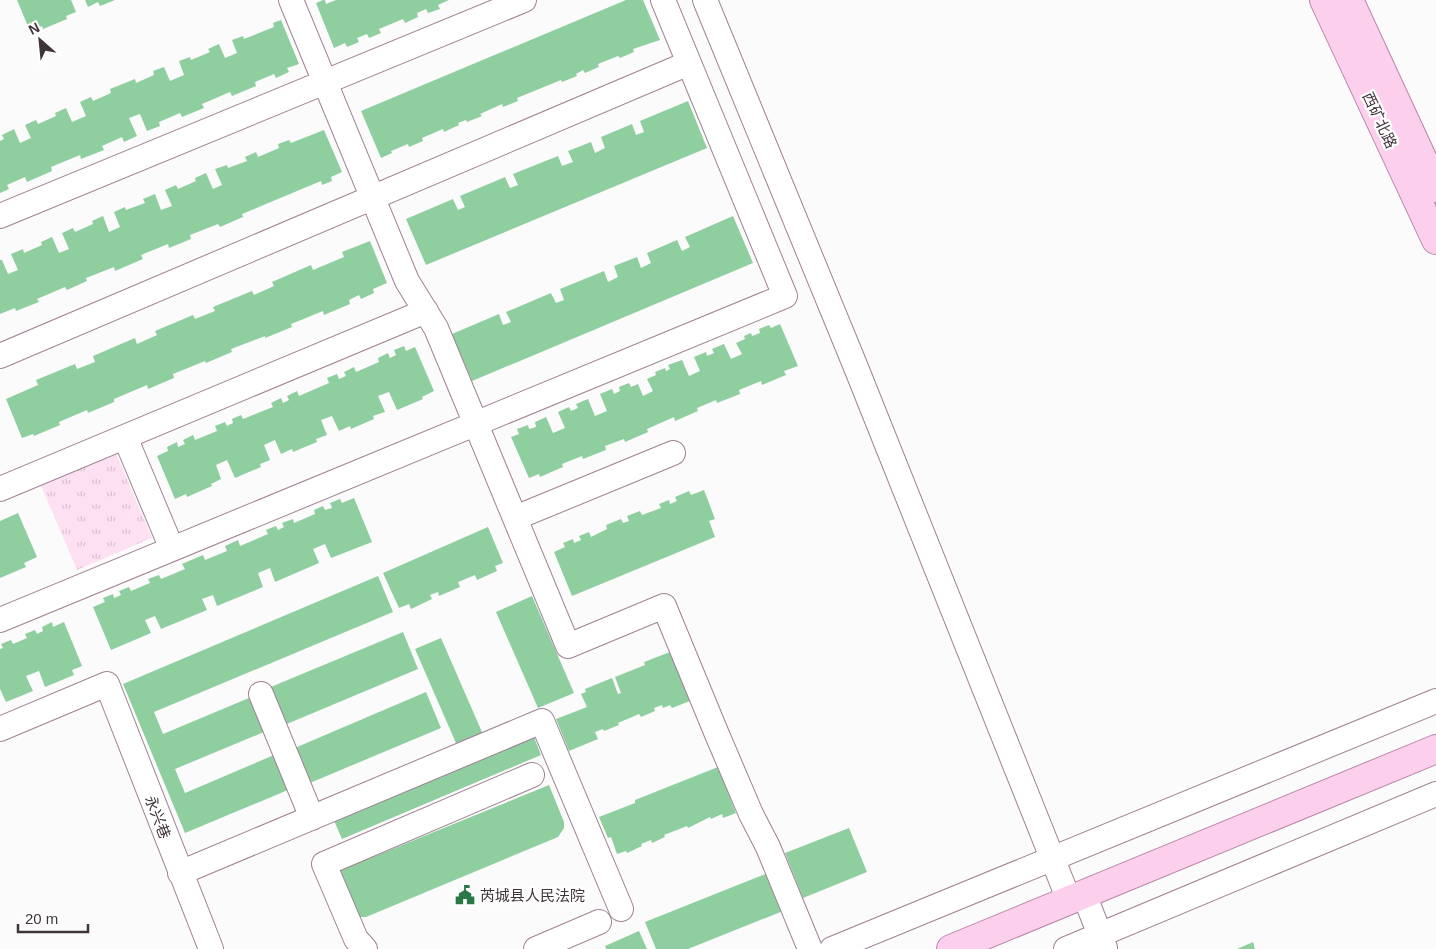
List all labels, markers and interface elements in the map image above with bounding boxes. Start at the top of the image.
north arrow [15,15,65,65]
text: N [26,19,42,38]
street label: 西矿北路 [1360,89,1400,151]
street label: 永兴巷 [142,793,174,841]
public building icon: 芮城县人民法院 [454,884,476,906]
place label: 芮城县人民法院 [480,887,585,904]
scale bar [18,902,88,934]
text: 20 m [25,910,58,927]

